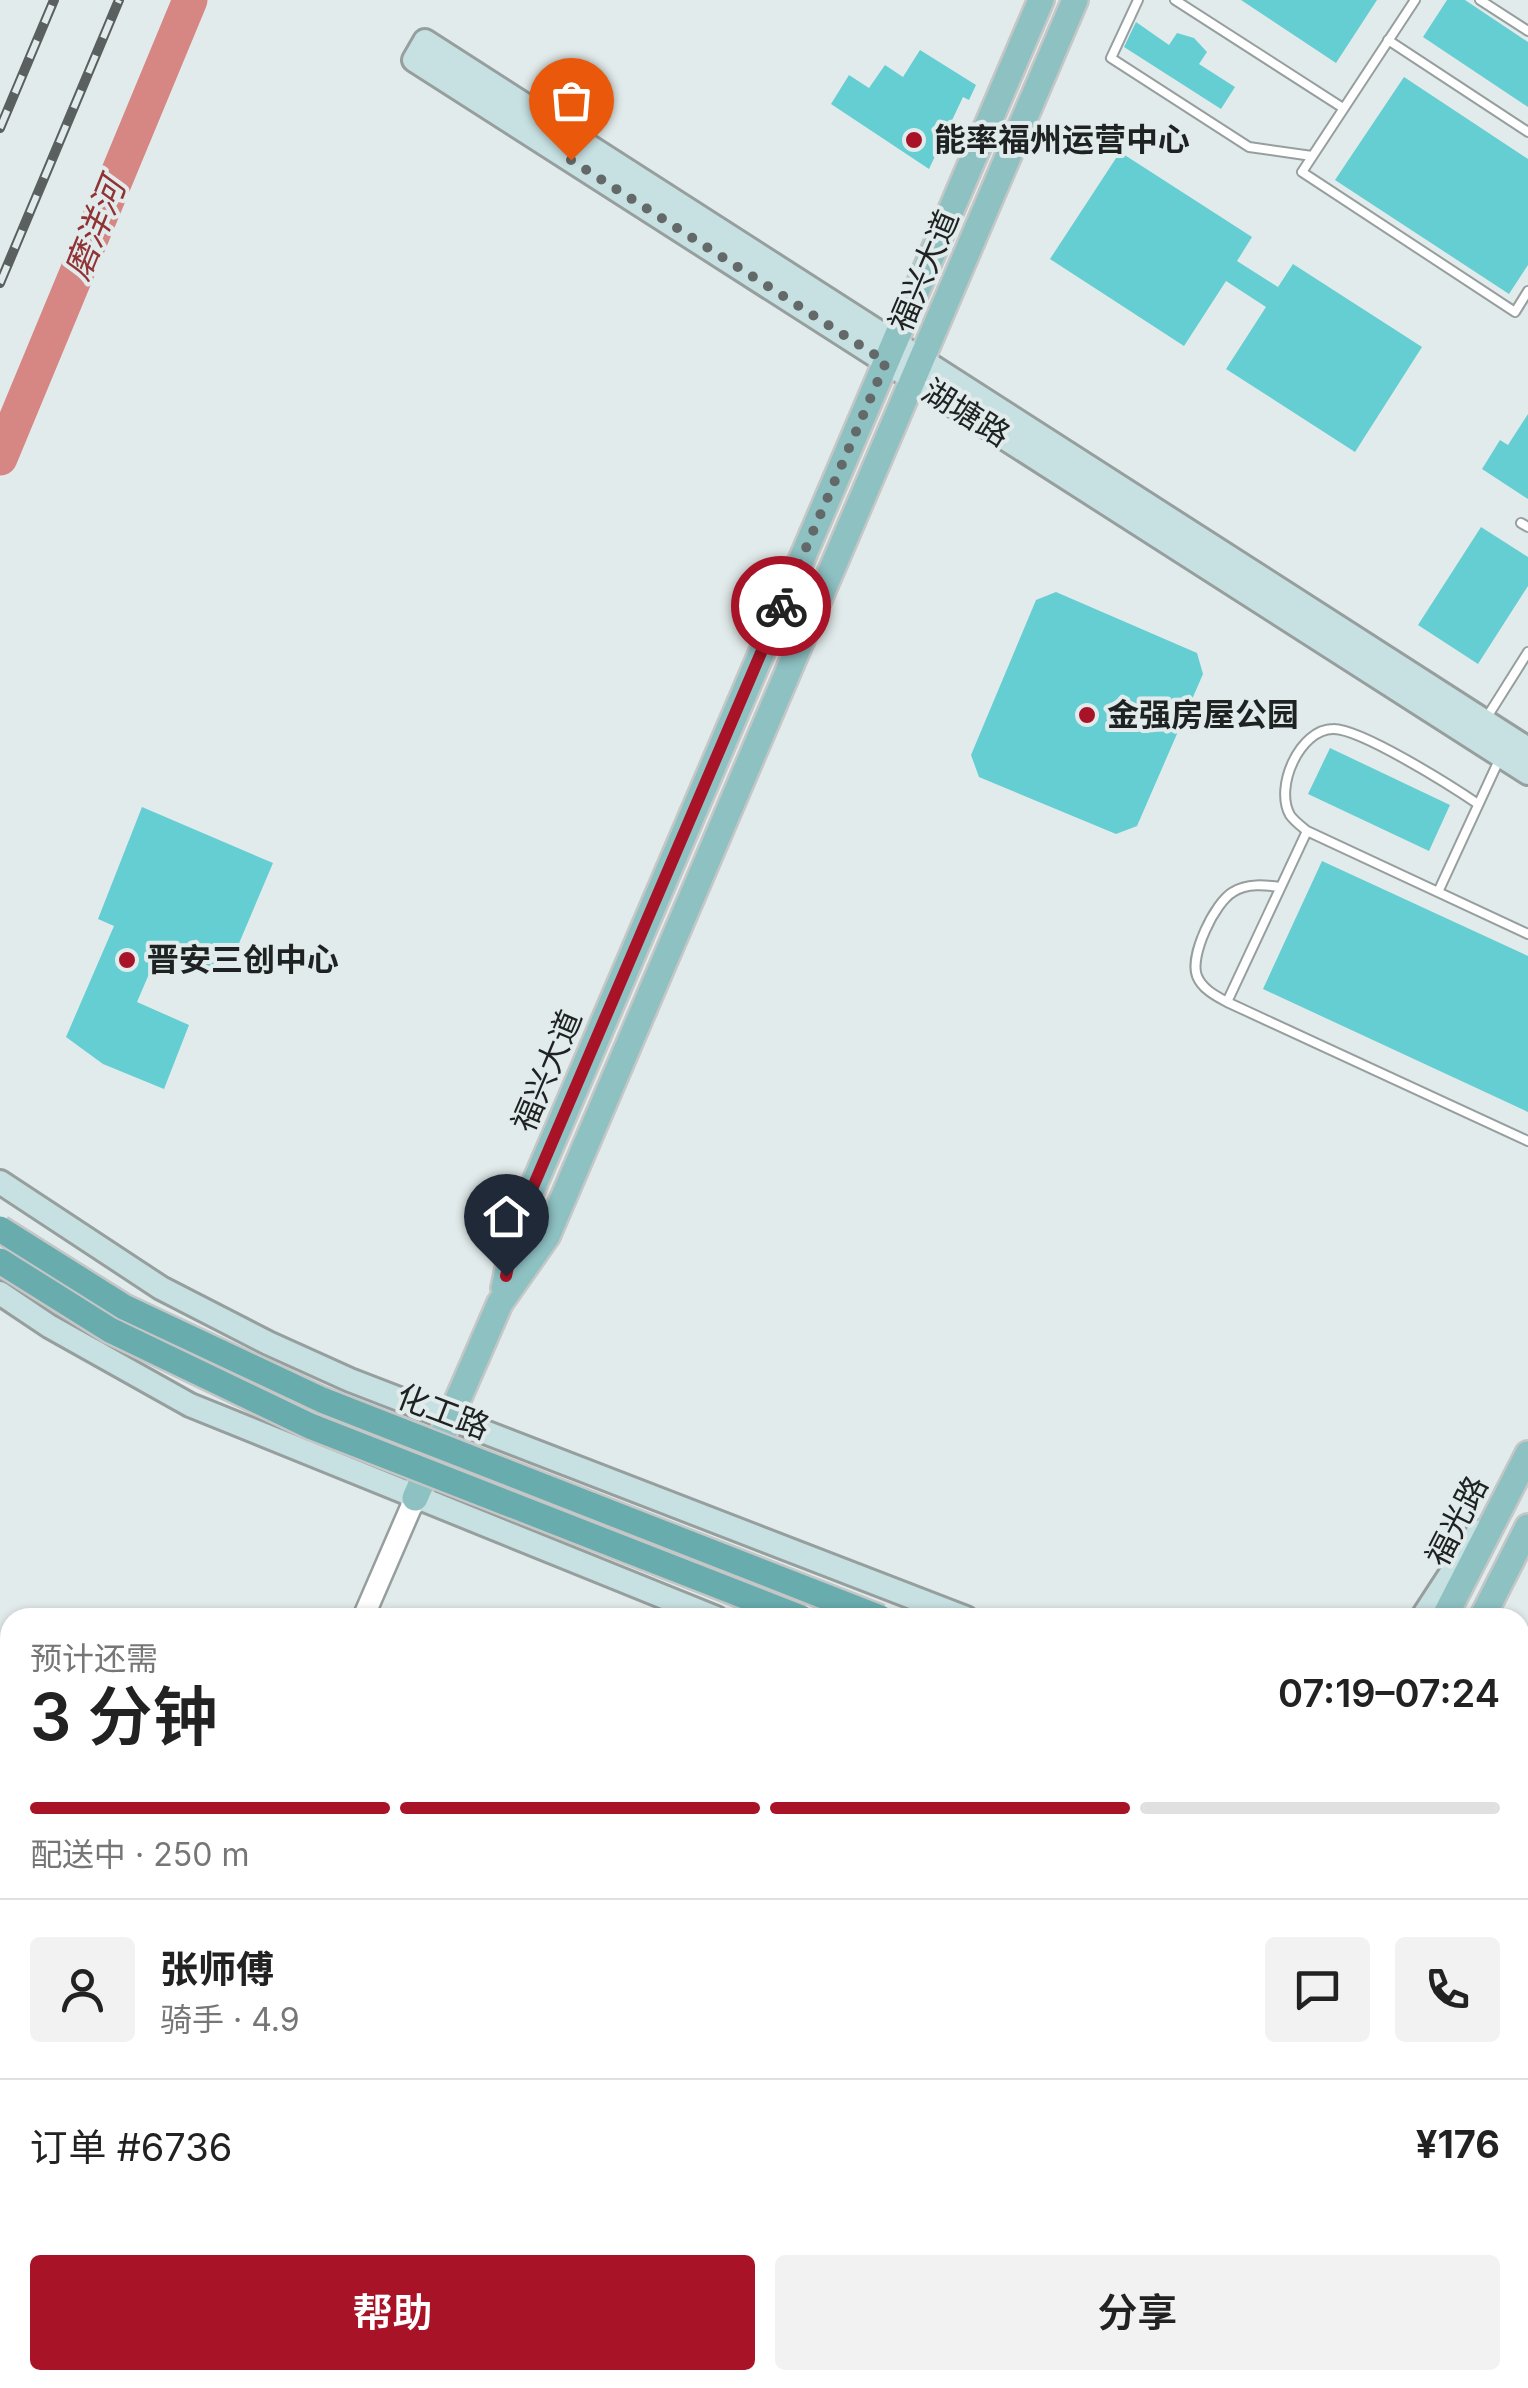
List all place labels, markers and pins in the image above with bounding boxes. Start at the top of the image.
pin [529,58,614,161]
place label: 能率福州运营中心 [934,120,1190,159]
marker: 能率福州运营中心 [903,129,925,151]
place label: 金强房屋公园 [1107,695,1299,734]
marker: 金强房屋公园 [1076,704,1098,726]
place label: 晋安三创中心 [147,940,339,979]
marker: 晋安三创中心 [116,949,138,971]
pin [464,1174,549,1277]

